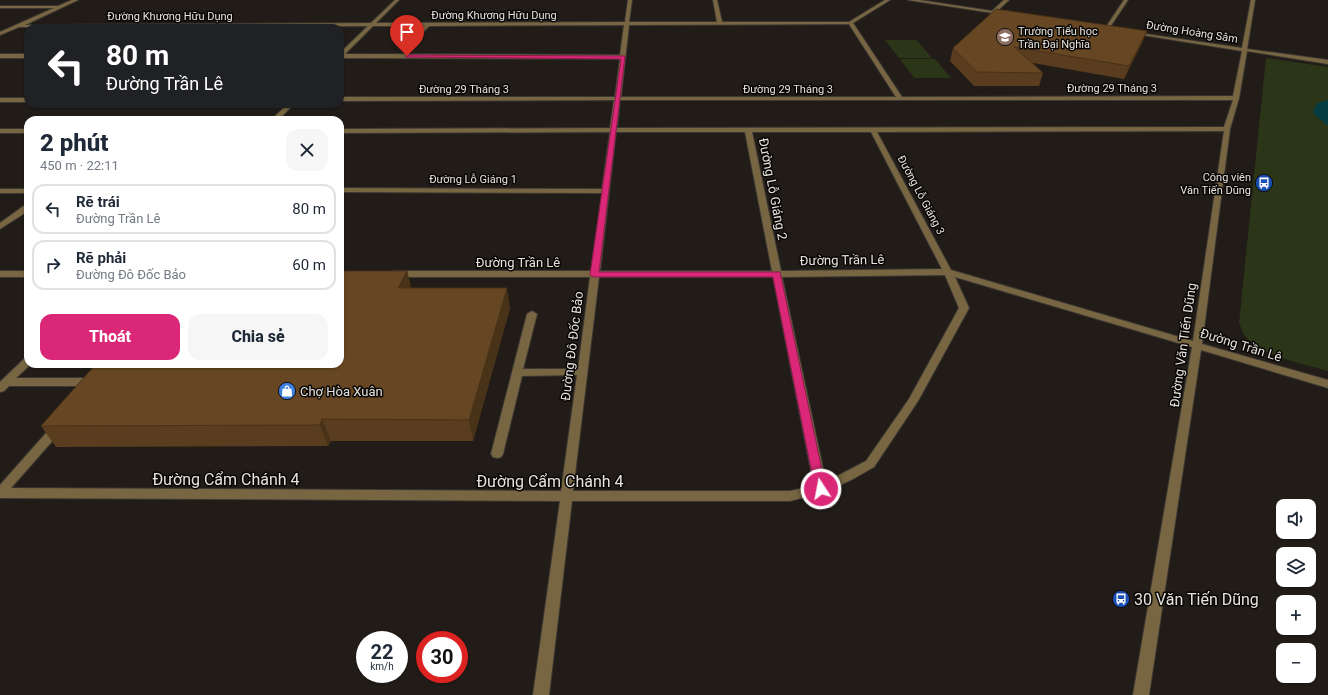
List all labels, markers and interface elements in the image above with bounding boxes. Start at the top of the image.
street label: Đường Khương Hữu Dụng [431,9,557,22]
street label: Đường Khương Hữu Dụng [107,10,233,23]
pin [390,15,424,56]
street label: Đường Hoàng Sâm [1145,18,1239,46]
icon: arrive [396,21,418,43]
place label: Trường Tiểu học Trần Đại Nghĩa [1018,25,1098,51]
school or university icon: Trường Tiểu học Trần Đại Nghĩa [995,27,1015,47]
text: 80 m [106,39,169,72]
icon: left [40,40,92,92]
text: Đường Trần Lê [106,73,223,94]
street label: Đường 29 Tháng 3 [1067,82,1157,95]
street label: Đường 29 Tháng 3 [419,83,509,96]
street label: Đường 29 Tháng 3 [743,83,833,96]
text: 2 phút [40,129,109,157]
button: close [286,129,328,171]
street label: Đường Lỗ Giáng 2 [756,137,790,241]
street label: Đường Lỗ Giáng 3 [895,153,947,237]
text: 450 m · 22:11 [40,158,119,173]
place label: Công viên Văn Tiến Dũng [1180,171,1251,197]
street label: Đường Lỗ Giáng 1 [429,173,517,186]
bus stop icon: Công viên Văn Tiến Dũng [1254,173,1274,193]
text: Rẽ trái [76,193,120,211]
icon: left [42,198,64,220]
text: 80 m [292,200,326,218]
text: Đường Trần Lê [76,211,160,226]
text: Rẽ phải [76,249,126,267]
street label: Đường Trần Lê [800,252,884,268]
icon: right [42,254,64,276]
street label: Đường Trần Lê [476,255,560,270]
text: 60 m [292,256,326,274]
text: Đường Đô Đốc Bảo [76,267,186,282]
street label: Đường Văn Tiến Dũng [1167,282,1199,408]
street label: Đường Đô Đốc Bảo [558,290,586,402]
button: Thoát [40,314,180,360]
button: Chia sẻ [188,314,328,360]
street label: Đường Trần Lê [1198,325,1284,365]
shop icon: Chợ Hòa Xuân [277,381,297,401]
place label: Chợ Hòa Xuân [300,384,383,399]
position arrow [800,468,842,510]
street label: Đường Cẩm Chánh 4 [152,470,300,489]
street label: Đường Cẩm Chánh 4 [476,472,624,491]
map controls [1276,499,1316,683]
button: sound [1276,499,1316,539]
button: layers [1276,547,1316,587]
bus stop icon: 30 Văn Tiến Dũng [1111,589,1131,609]
place label: 30 Văn Tiến Dũng [1134,590,1259,609]
button: + [1276,595,1316,635]
speed limit sign: 30 [416,631,468,683]
text: 22 [371,640,393,664]
button: − [1276,643,1316,683]
text: km/h [370,661,394,672]

